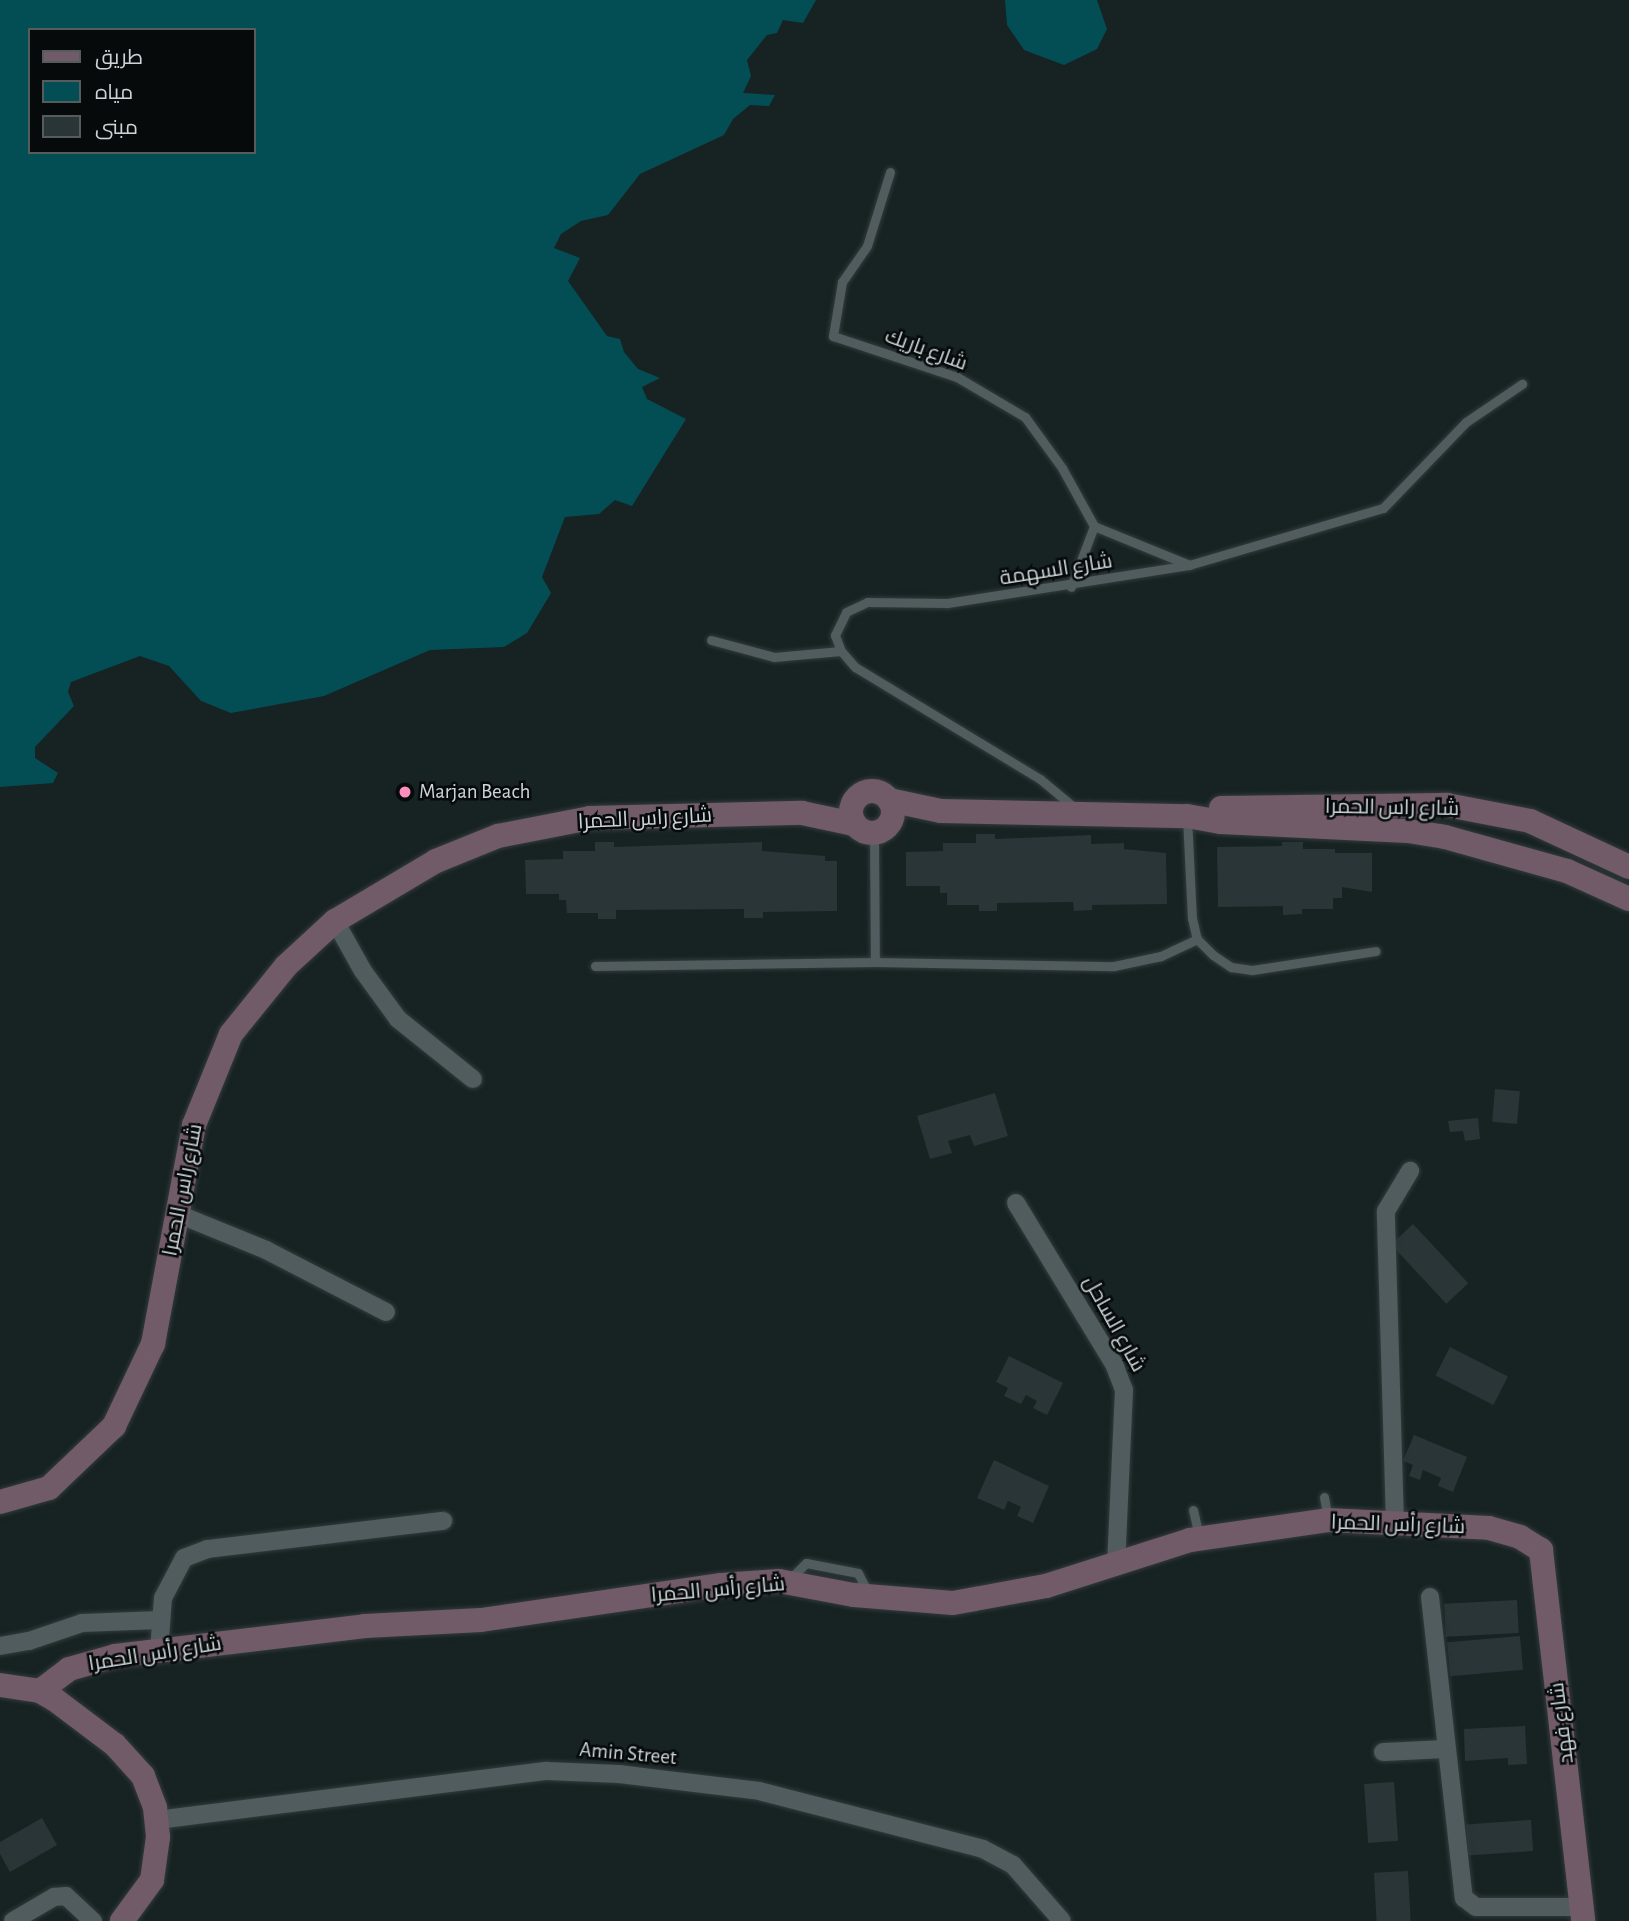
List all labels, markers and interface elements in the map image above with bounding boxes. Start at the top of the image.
legend [28,28,256,154]
text: طريق [95,47,143,68]
text: مياه [95,82,133,103]
text: مبنى [95,117,138,138]
street label: شارع باريك [881,323,971,377]
street label: شارع السهمة [998,549,1114,591]
place label: Marjan Beach [419,779,530,805]
marker: Marjan Beach [397,784,413,800]
street label: شارع راس الحمرا [1325,794,1459,822]
street label: شارع راس الحمرا [577,803,713,835]
street label: شارع راس الحمرا [158,1122,208,1258]
street label: شارع الساحل [1077,1271,1151,1377]
street label: شارع رأس الحمرا [1330,1510,1466,1540]
street label: شارع رأس الحمرا [650,1572,786,1608]
street label: شارع رأس الحمرا [87,1631,223,1677]
street label: شارع فهد [1544,1681,1580,1765]
street label: Amin Street [578,1737,678,1771]

